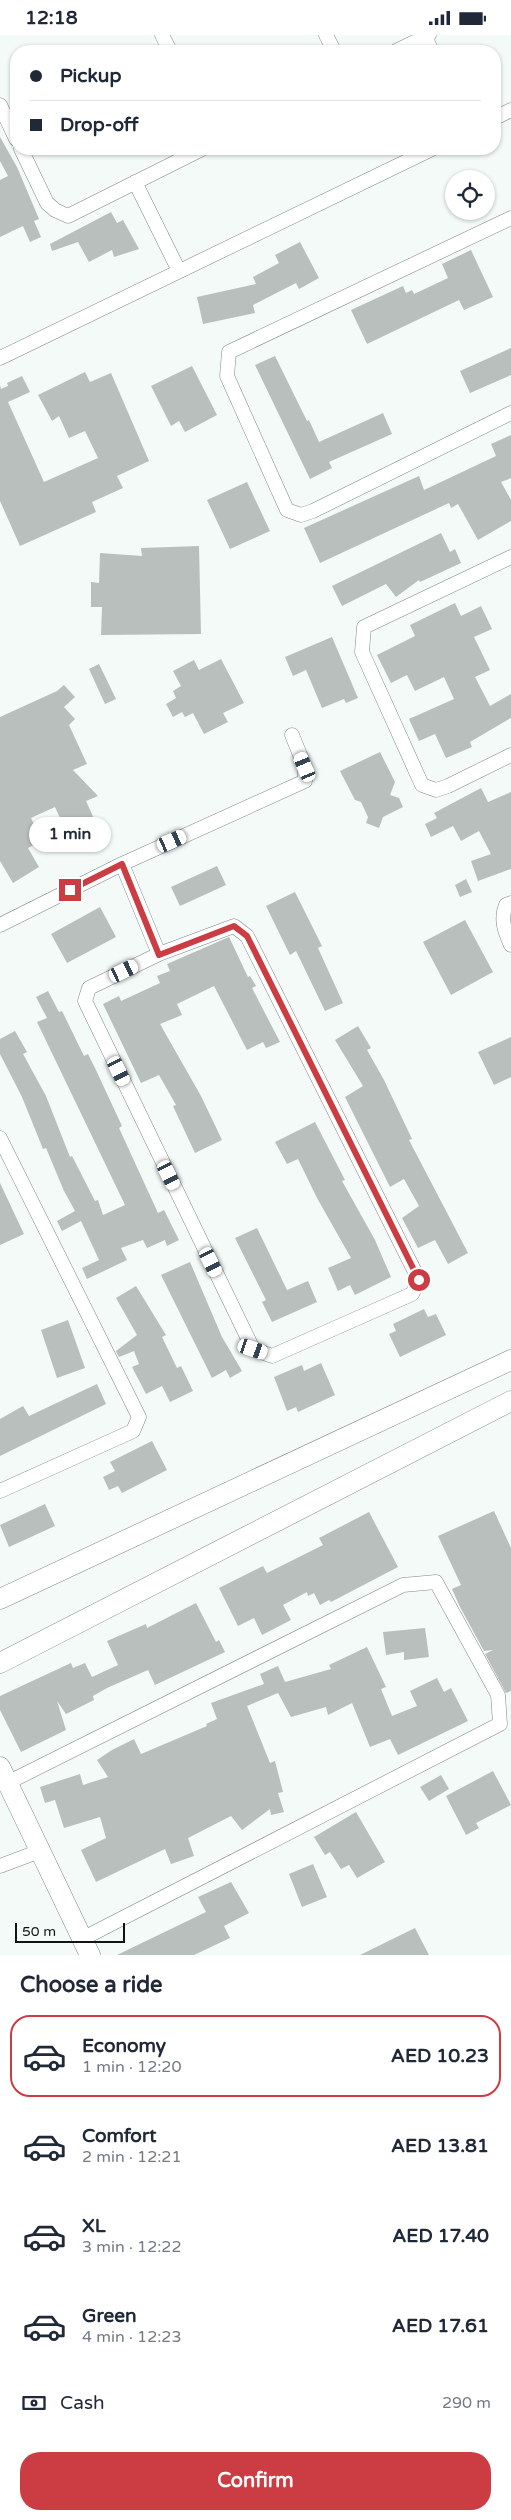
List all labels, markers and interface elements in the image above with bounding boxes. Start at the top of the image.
text: 12:18 [25,7,78,29]
text: Pickup [60,65,121,87]
text: Drop-off [60,114,139,136]
map controls [445,170,495,220]
button: locate [445,170,495,220]
car [292,750,317,784]
callout: 1 min [29,817,111,853]
text: 1 min [49,824,91,844]
car [155,828,188,854]
route end [59,879,81,901]
car [107,958,140,984]
car [105,1054,132,1088]
car [155,1158,182,1192]
car [197,1245,224,1279]
route start [408,1269,430,1291]
car [236,1337,269,1361]
scale bar [15,1920,125,1943]
text: 50 m [22,1923,56,1940]
text: Choose a ride [20,1972,163,1998]
icon: car [22,2034,67,2079]
text: Economy [82,2035,166,2057]
text: AED 10.23 [391,2045,489,2067]
text: 1 min · 12:20 [82,2057,181,2077]
icon: car [22,2124,67,2169]
text: Comfort [82,2125,156,2147]
text: AED 13.81 [391,2135,489,2157]
text: 2 min · 12:21 [82,2147,181,2167]
icon: car [22,2214,67,2259]
text: XL [82,2215,106,2237]
text: AED 17.40 [392,2225,489,2247]
text: 3 min · 12:22 [82,2237,181,2257]
icon: car [22,2304,67,2349]
text: Green [82,2305,136,2327]
text: AED 17.61 [392,2315,489,2337]
text: 4 min · 12:23 [82,2327,181,2347]
icon: cash [20,2389,48,2417]
text: Cash [60,2392,105,2414]
text: 290 m [442,2393,491,2413]
button: Confirm [20,2452,491,2510]

